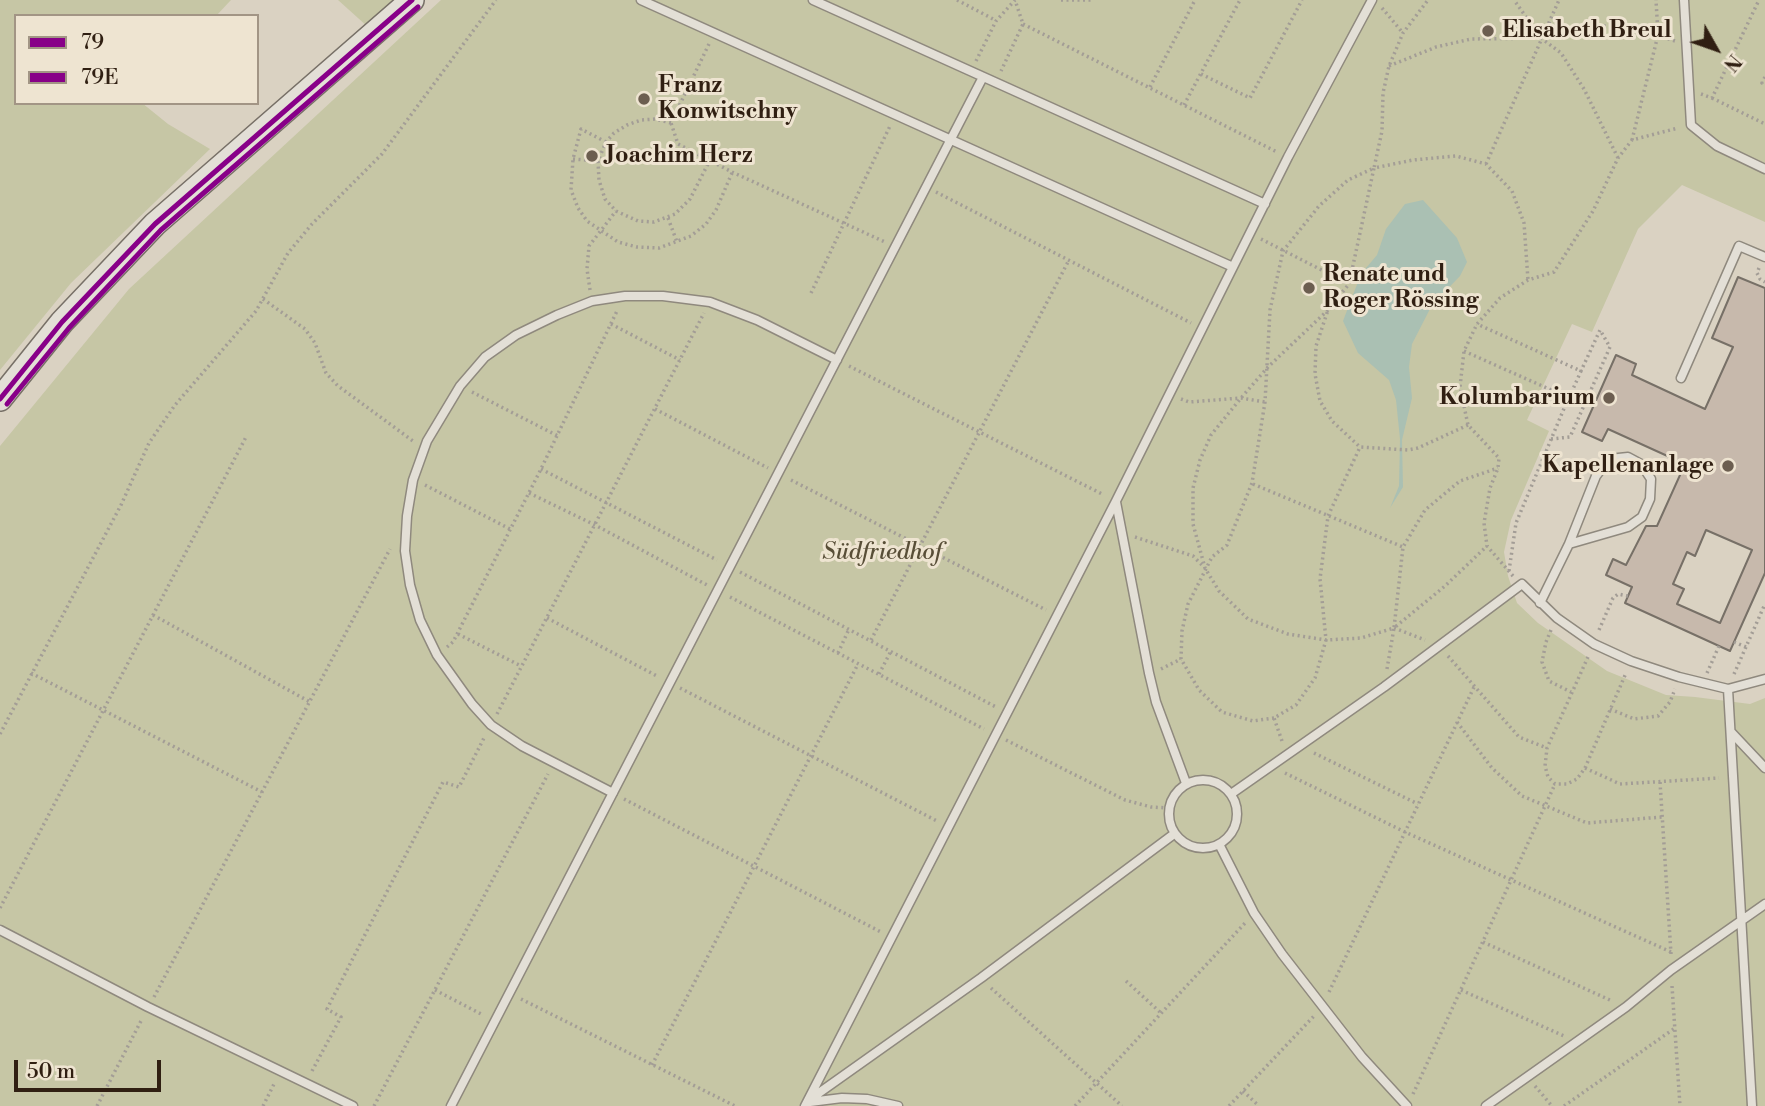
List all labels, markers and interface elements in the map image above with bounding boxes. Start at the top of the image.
legend [14,14,259,105]
north arrow [1681,14,1751,84]
place label: Elisabeth Breul [1502,17,1672,45]
marker: Elisabeth Breul [1480,23,1496,39]
text: 79 [81,30,104,56]
text: N [1718,49,1746,76]
text: 79E [81,65,119,91]
place label: Franz Konwitschny [658,72,797,126]
marker: Franz Konwitschny [636,91,652,107]
place label: Joachim Herz [606,142,753,170]
marker: Joachim Herz [584,148,600,164]
place label: Renate und Roger Rössing [1323,261,1478,315]
marker: Renate und Roger Rössing [1301,280,1317,296]
place label: Kolumbarium [1439,384,1595,412]
marker: Kolumbarium [1601,390,1617,406]
place label: Kapellenanlage [1542,452,1714,480]
marker: Kapellenanlage [1720,458,1736,474]
park label: Südfriedhof [822,539,942,567]
scale bar [18,1046,164,1090]
text: 50 m [27,1059,75,1085]

